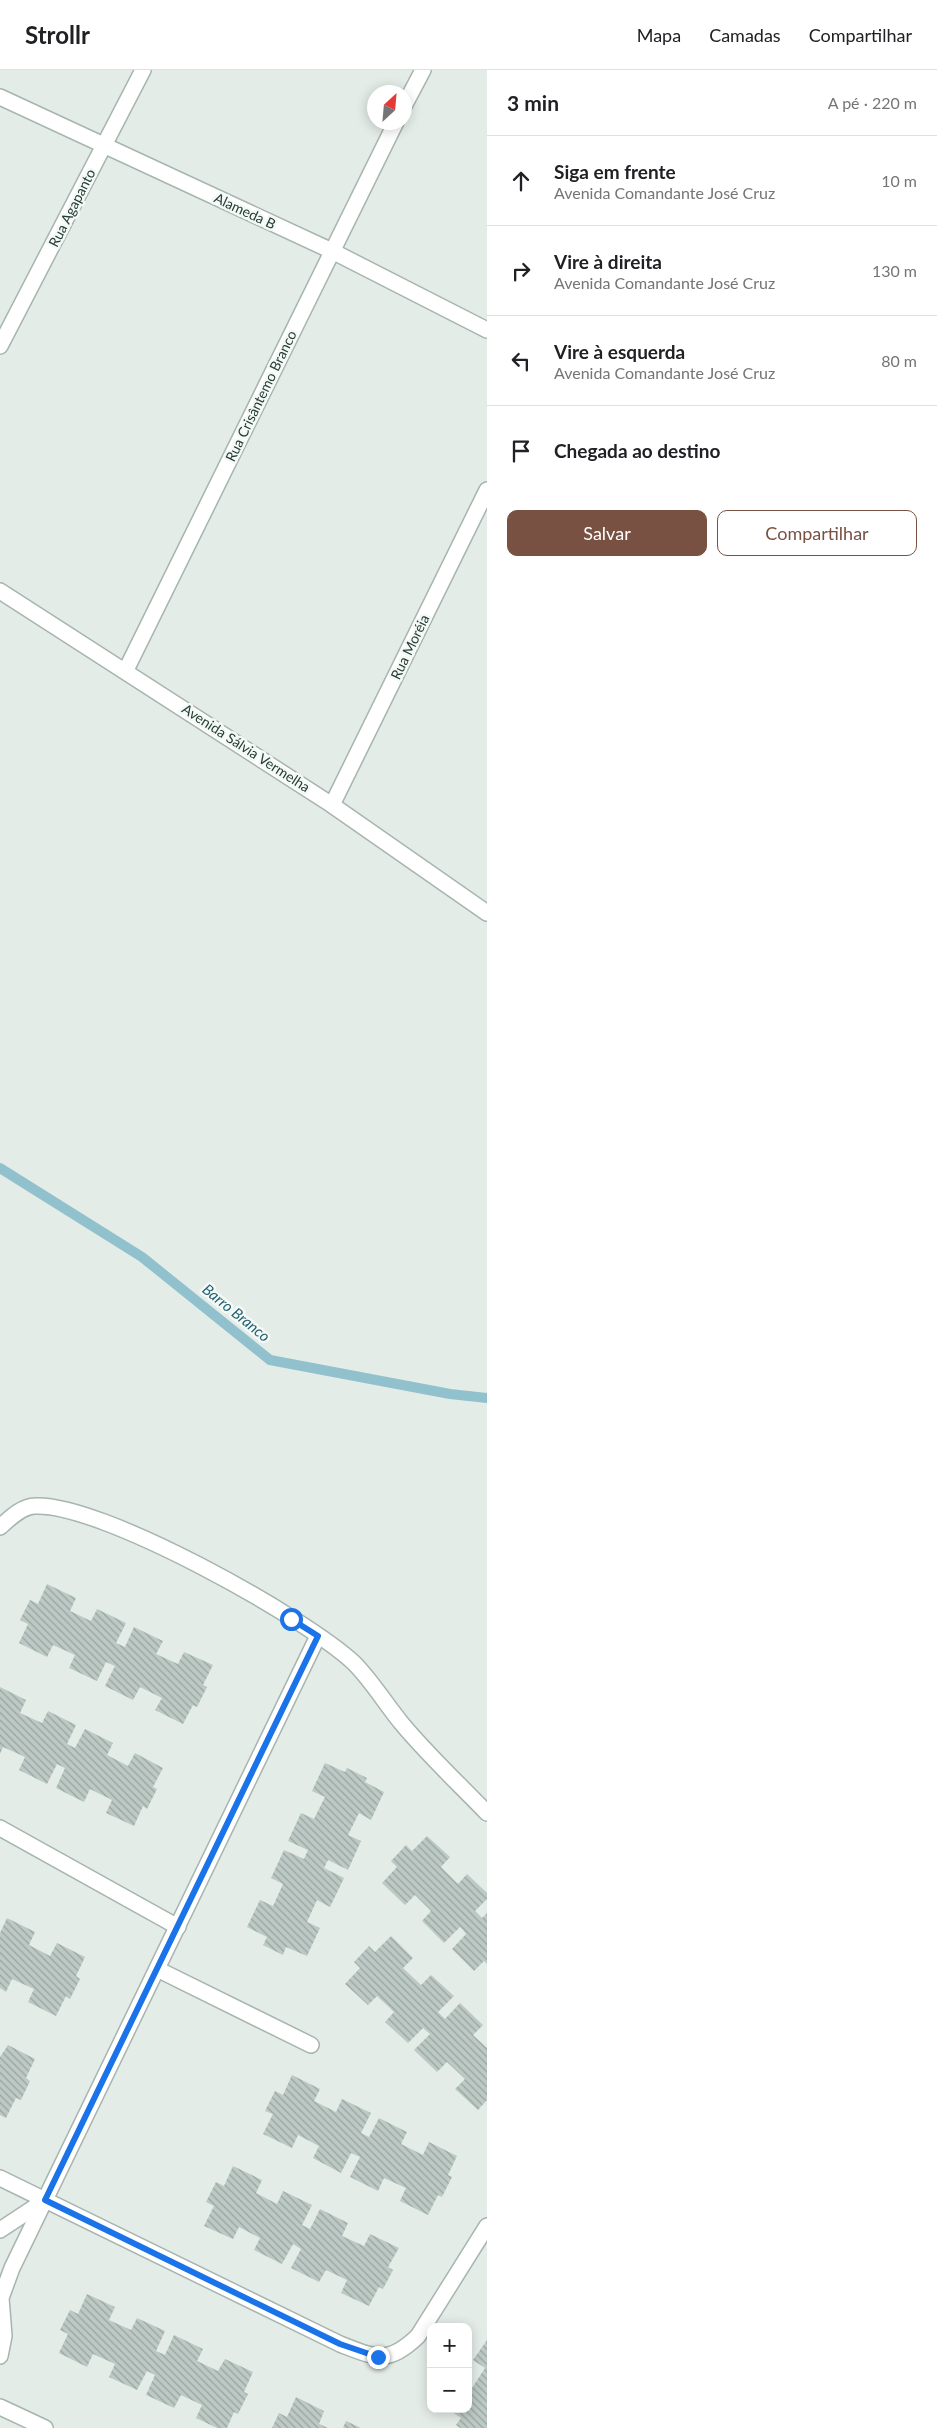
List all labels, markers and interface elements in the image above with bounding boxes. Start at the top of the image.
text: Strollr [25,20,90,49]
text: Mapa [637,24,681,46]
text: Camadas [709,24,781,46]
text: Compartilhar [809,24,912,46]
north arrow [367,85,412,130]
text: 3 min [507,90,559,115]
text: A pé · 220 m [828,93,917,112]
text: Siga em frente [554,160,676,183]
street label: Rua Agapanto [45,166,99,250]
icon: ahead [507,167,535,195]
text: 10 m [881,171,917,190]
text: Avenida Comandante José Cruz [554,183,775,202]
street label: Alameda B [212,189,279,232]
text: Vire à direita [554,250,662,273]
icon: right [507,257,535,285]
text: 130 m [872,261,917,280]
text: Avenida Comandante José Cruz [554,273,775,292]
street label: Rua Crisântemo Branco [221,327,300,464]
text: Vire à esquerda [554,340,685,363]
icon: left [507,347,535,375]
text: 80 m [881,351,917,370]
text: Avenida Comandante José Cruz [554,363,775,382]
icon: arrive [507,437,535,465]
text: Chegada ao destino [554,439,720,462]
button: Salvar [507,510,707,556]
button: Compartilhar [717,510,917,556]
street label: Rua Moréia [387,612,433,682]
street label: Avenida Sálvia Vermelha [179,700,313,795]
water label: Barro Branco [199,1280,274,1345]
route start [280,1608,303,1631]
map controls [427,2323,472,2413]
button: + [427,2323,472,2368]
route end [367,2346,390,2369]
button: − [427,2368,472,2413]

